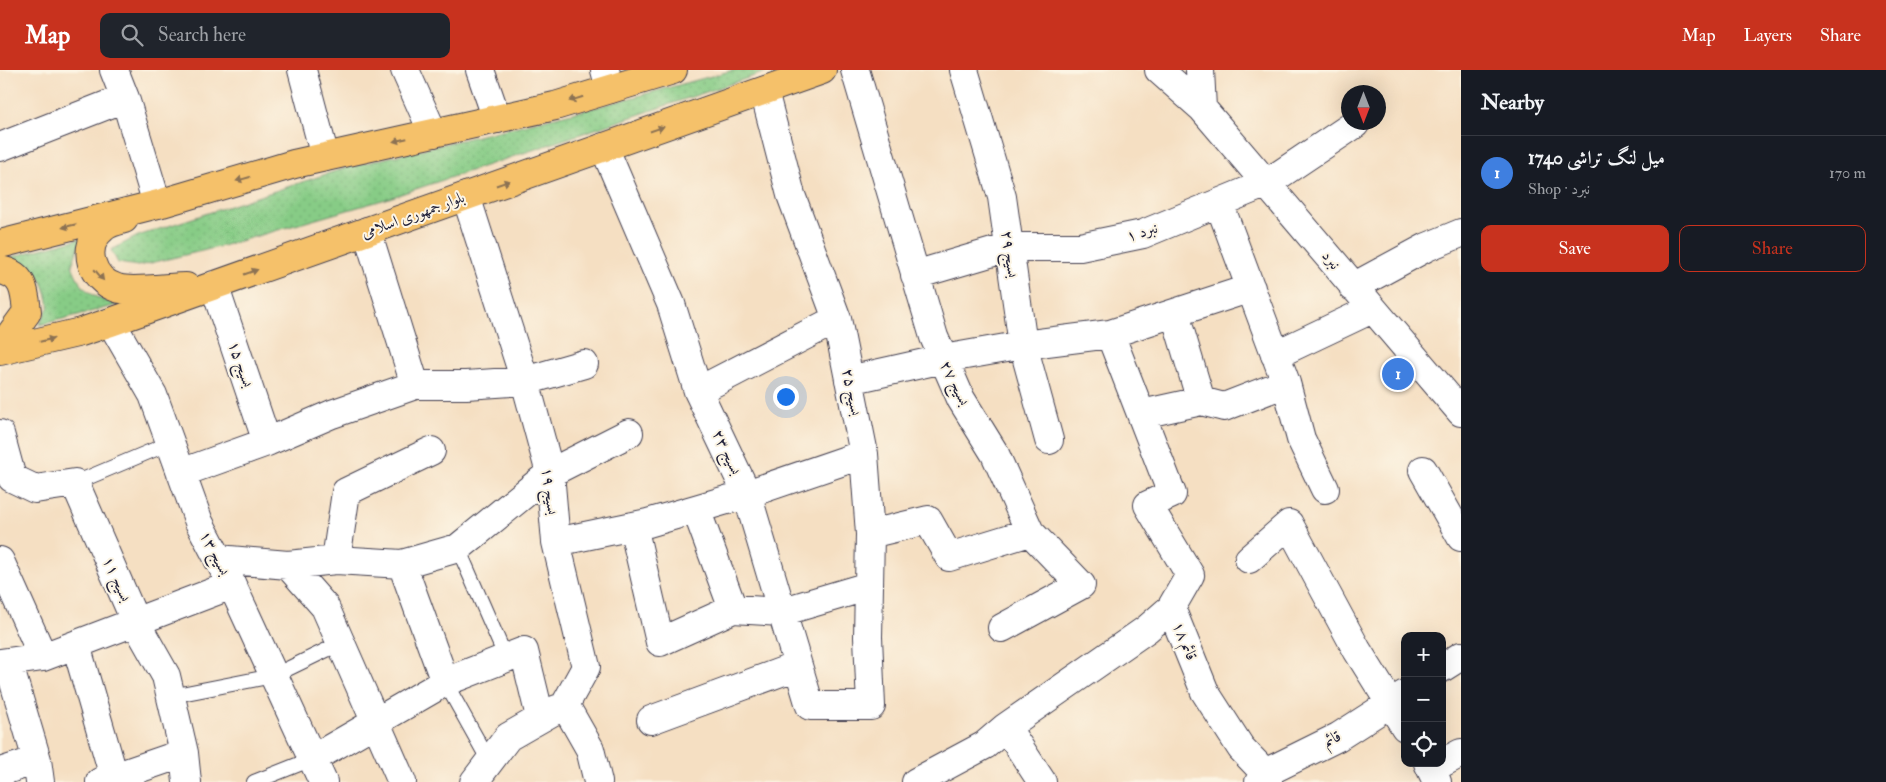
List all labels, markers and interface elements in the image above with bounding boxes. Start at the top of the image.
search box [100,13,450,58]
text: Map [25,20,70,51]
icon: search [118,21,146,49]
text: Search here [158,23,246,47]
text: Map [1682,24,1716,47]
text: Layers [1744,24,1792,47]
text: Share [1820,24,1861,47]
north arrow [1341,85,1386,130]
text: Nearby [1481,89,1544,116]
one-way arrow [568,96,583,104]
one-way arrow [649,125,664,132]
one-way arrow [393,136,408,144]
text: میل لنگ تراشی 1740 [1528,146,1665,170]
text: 1 [1494,163,1500,183]
text: 170 m [1829,163,1866,183]
one-way arrow [235,176,250,184]
one-way arrow [496,179,511,186]
text: Shop · نبرد [1528,179,1590,199]
street label: بلوار جمهوری اسلامی [359,187,467,243]
street label: نبرد ۱ [1124,218,1160,246]
one-way arrow [62,222,77,230]
button: Save [1481,225,1669,272]
button: Share [1679,225,1866,272]
street label: بسیج ۲۹ [993,229,1023,280]
street label: نبرد [1317,246,1345,274]
one-way arrow [244,268,259,276]
one-way arrow [94,269,105,282]
one-way arrow [40,336,55,344]
street label: بسیج ۱۵ [220,338,258,392]
pin: 1 [1382,355,1414,393]
street label: بسیج ۲۷ [932,357,975,411]
street label: بسیج ۲۵ [834,367,866,419]
your location [773,384,799,410]
street label: بسیج ۲۳ [704,426,746,480]
street label: بسیج ۱۹ [533,466,563,517]
street label: بسیج ۱۳ [192,527,235,581]
street label: بسیج ۱۱ [95,553,136,607]
street label: قائم ۱۸ [1165,619,1202,665]
map controls [1401,632,1446,767]
button: + [1401,632,1446,677]
button: − [1401,677,1446,722]
button: locate [1401,722,1446,767]
street label: قائم [1319,726,1346,756]

